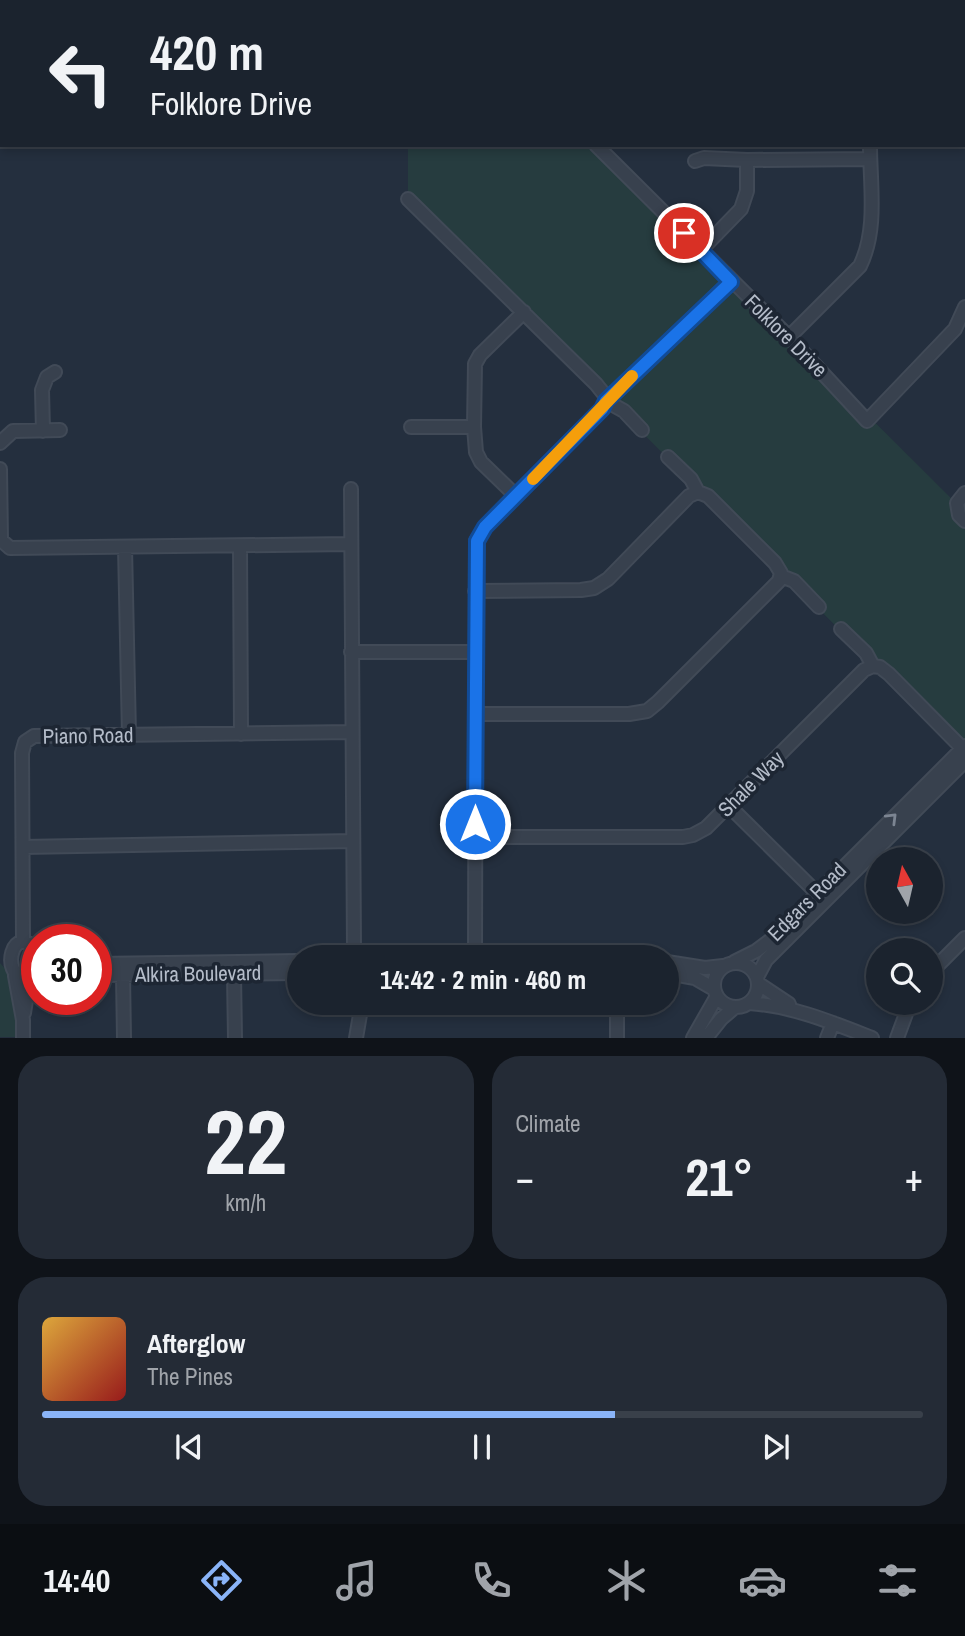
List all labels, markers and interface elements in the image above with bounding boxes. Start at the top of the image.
text: 420 m [150,19,264,85]
icon: left [35,28,126,119]
text: Folklore Drive [150,82,312,125]
pin [654,203,714,263]
icon: arrive [665,214,703,252]
street label: Folklore Drive [739,288,834,383]
street label: Piano Road [42,720,134,751]
street label: Shale Way [711,744,790,823]
position arrow [438,787,512,861]
one-way arrow [884,814,897,827]
north arrow [866,847,943,924]
map controls [866,847,943,1015]
street label: Edgars Road [761,856,852,947]
speed limit sign: 30 [21,924,112,1015]
button: search [866,938,943,1015]
street label: Alkira Boulevard [134,958,261,989]
text: 14:42 · 2 min · 460 m [380,962,586,997]
text: 22 [204,1080,287,1202]
text: Climate [516,1108,580,1139]
text: 21° [685,1142,753,1212]
text: − [516,1152,534,1203]
text: + [905,1152,923,1203]
text: km/h [225,1187,266,1218]
text: Afterglow [147,1326,245,1361]
text: The Pines [147,1361,233,1392]
icon: previous [170,1428,208,1466]
icon: pause [463,1428,501,1466]
icon: next [757,1428,795,1466]
icon: directions [197,1556,246,1605]
icon: music [332,1556,381,1605]
icon: phone [467,1556,516,1605]
icon: climate [602,1556,651,1605]
icon: car [738,1556,787,1605]
icon: filters [873,1556,922,1605]
text: 14:40 [43,1559,110,1602]

